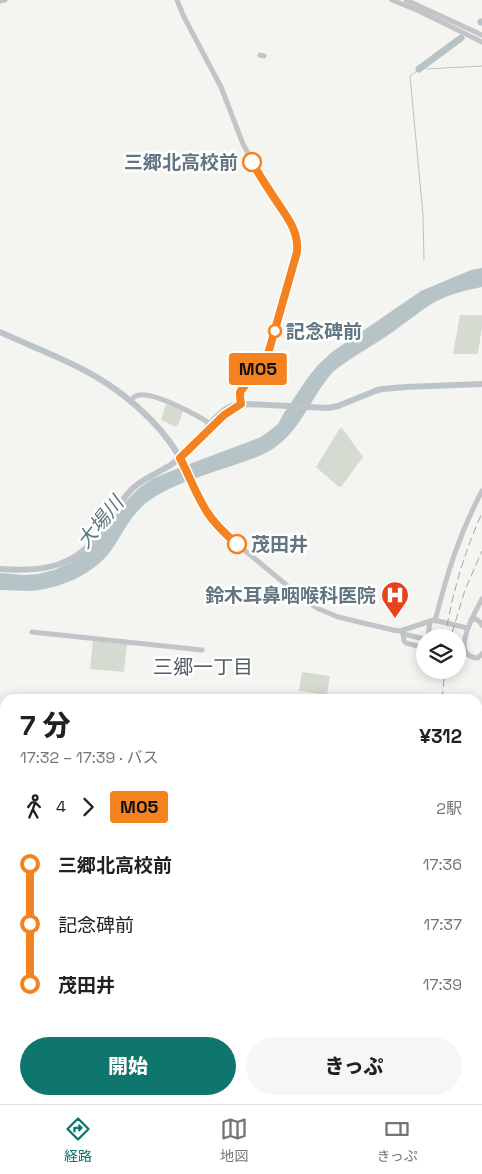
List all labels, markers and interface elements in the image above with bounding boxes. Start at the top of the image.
place label: 三郷北高校前 [124,150,238,175]
marker: 三郷北高校前 [242,152,262,172]
place label: 記念碑前 [286,319,362,344]
marker: 記念碑前 [268,324,282,338]
line badge: M05 [229,353,287,385]
text: M05 [239,357,277,380]
water label: 大場川 [71,489,130,553]
place label: 茂田井 [251,532,308,557]
marker: 茂田井 [227,534,247,554]
hospital icon: 鈴木耳鼻咽喉科医院 [380,580,410,619]
place label: 鈴木耳鼻咽喉科医院 [205,583,376,608]
map controls [416,629,466,679]
button: layers [416,629,466,679]
district label: 三郷一丁目 [153,654,253,680]
text: 7 分 [20,707,71,743]
text: ¥312 [419,724,462,749]
text: 17:32 – 17:39 · バス [20,747,159,768]
icon: walk [20,793,48,821]
icon: forward [74,793,102,821]
text: M05 [120,795,158,818]
text: 4 [56,796,66,817]
text: 2駅 [436,798,462,819]
text: 三郷北高校前 [58,853,172,878]
text: 17:36 [423,854,462,875]
text: 記念碑前 [58,913,134,938]
text: 17:37 [424,914,462,935]
text: 茂田井 [58,973,115,998]
text: 17:39 [423,974,462,995]
button: 開始 [20,1037,236,1095]
button: きっぷ [246,1037,462,1095]
tab: 経路 [64,1115,92,1165]
tab: 地図 [220,1115,248,1165]
tab: きっぷ [376,1115,418,1165]

